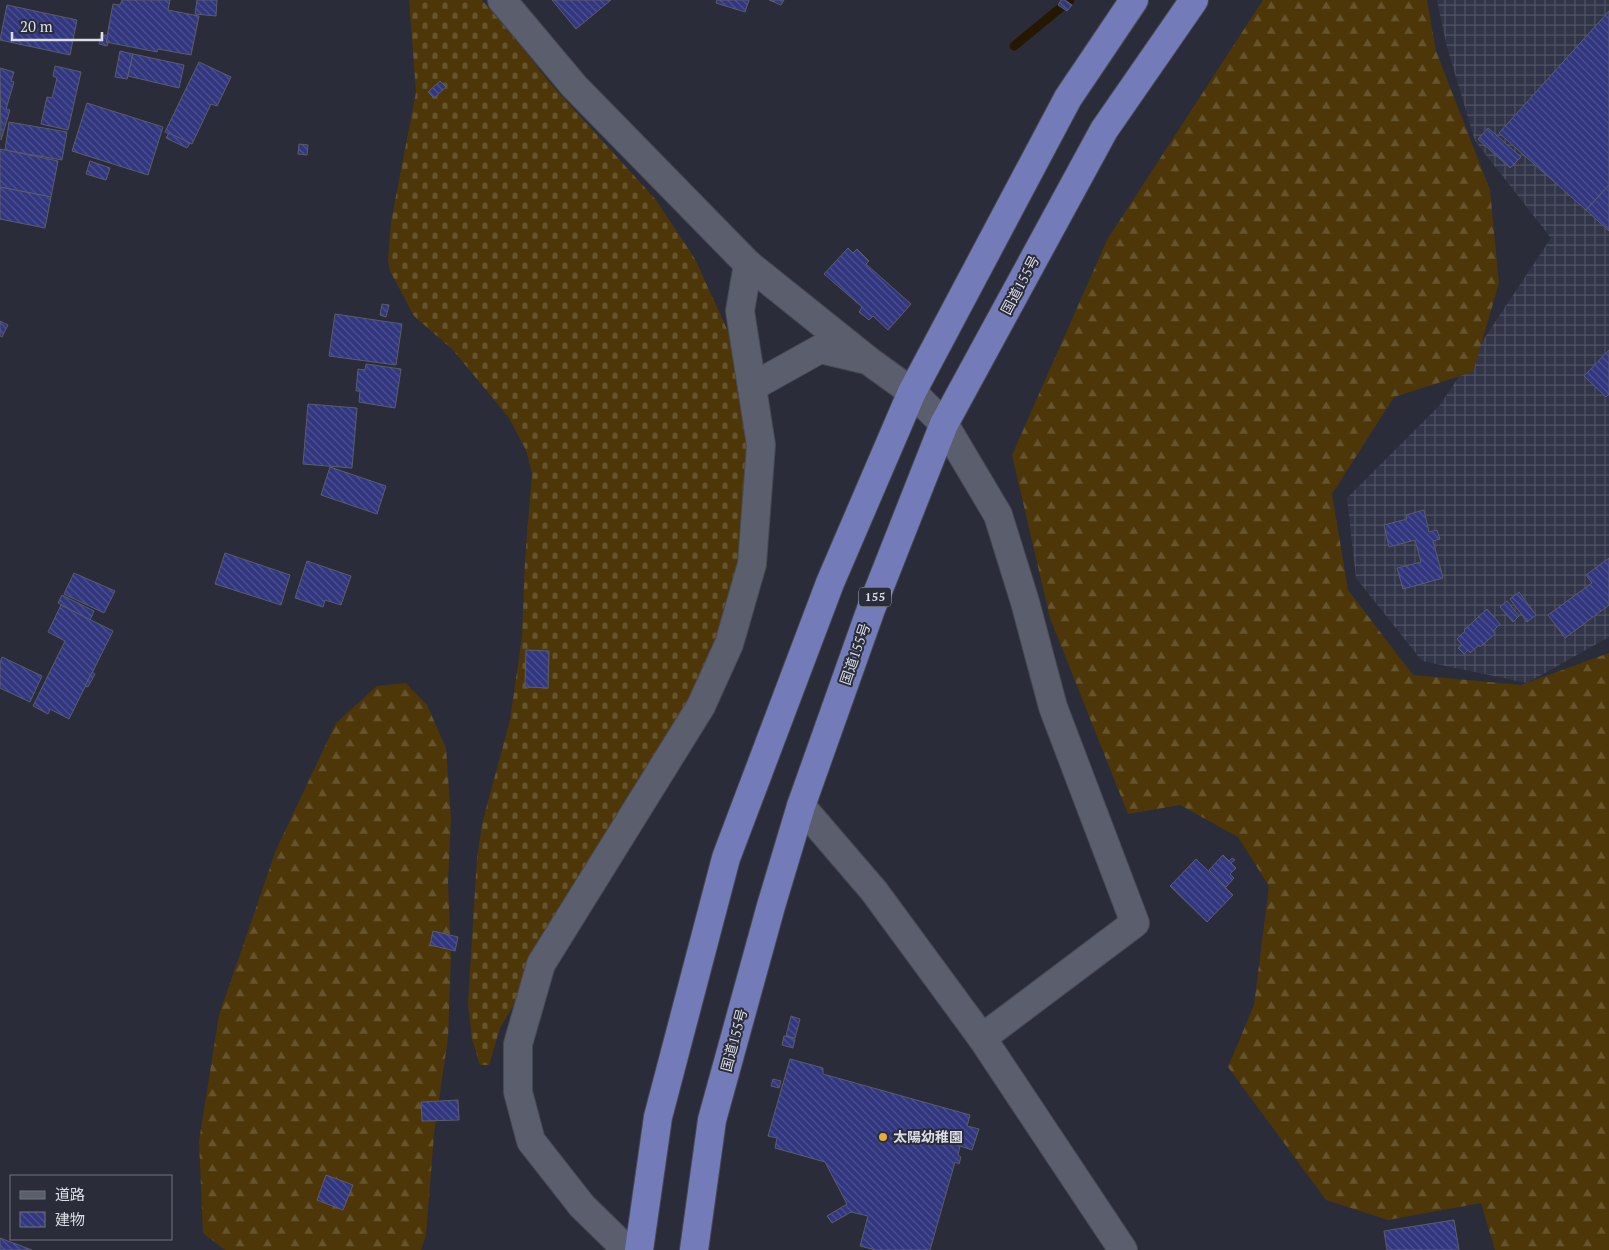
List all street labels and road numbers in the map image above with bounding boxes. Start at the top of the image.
street label: 国道155号 [996,252,1043,318]
road number: 155 [859,588,891,606]
street label: 国道155号 [835,620,874,687]
street label: 国道155号 [716,1006,751,1073]

